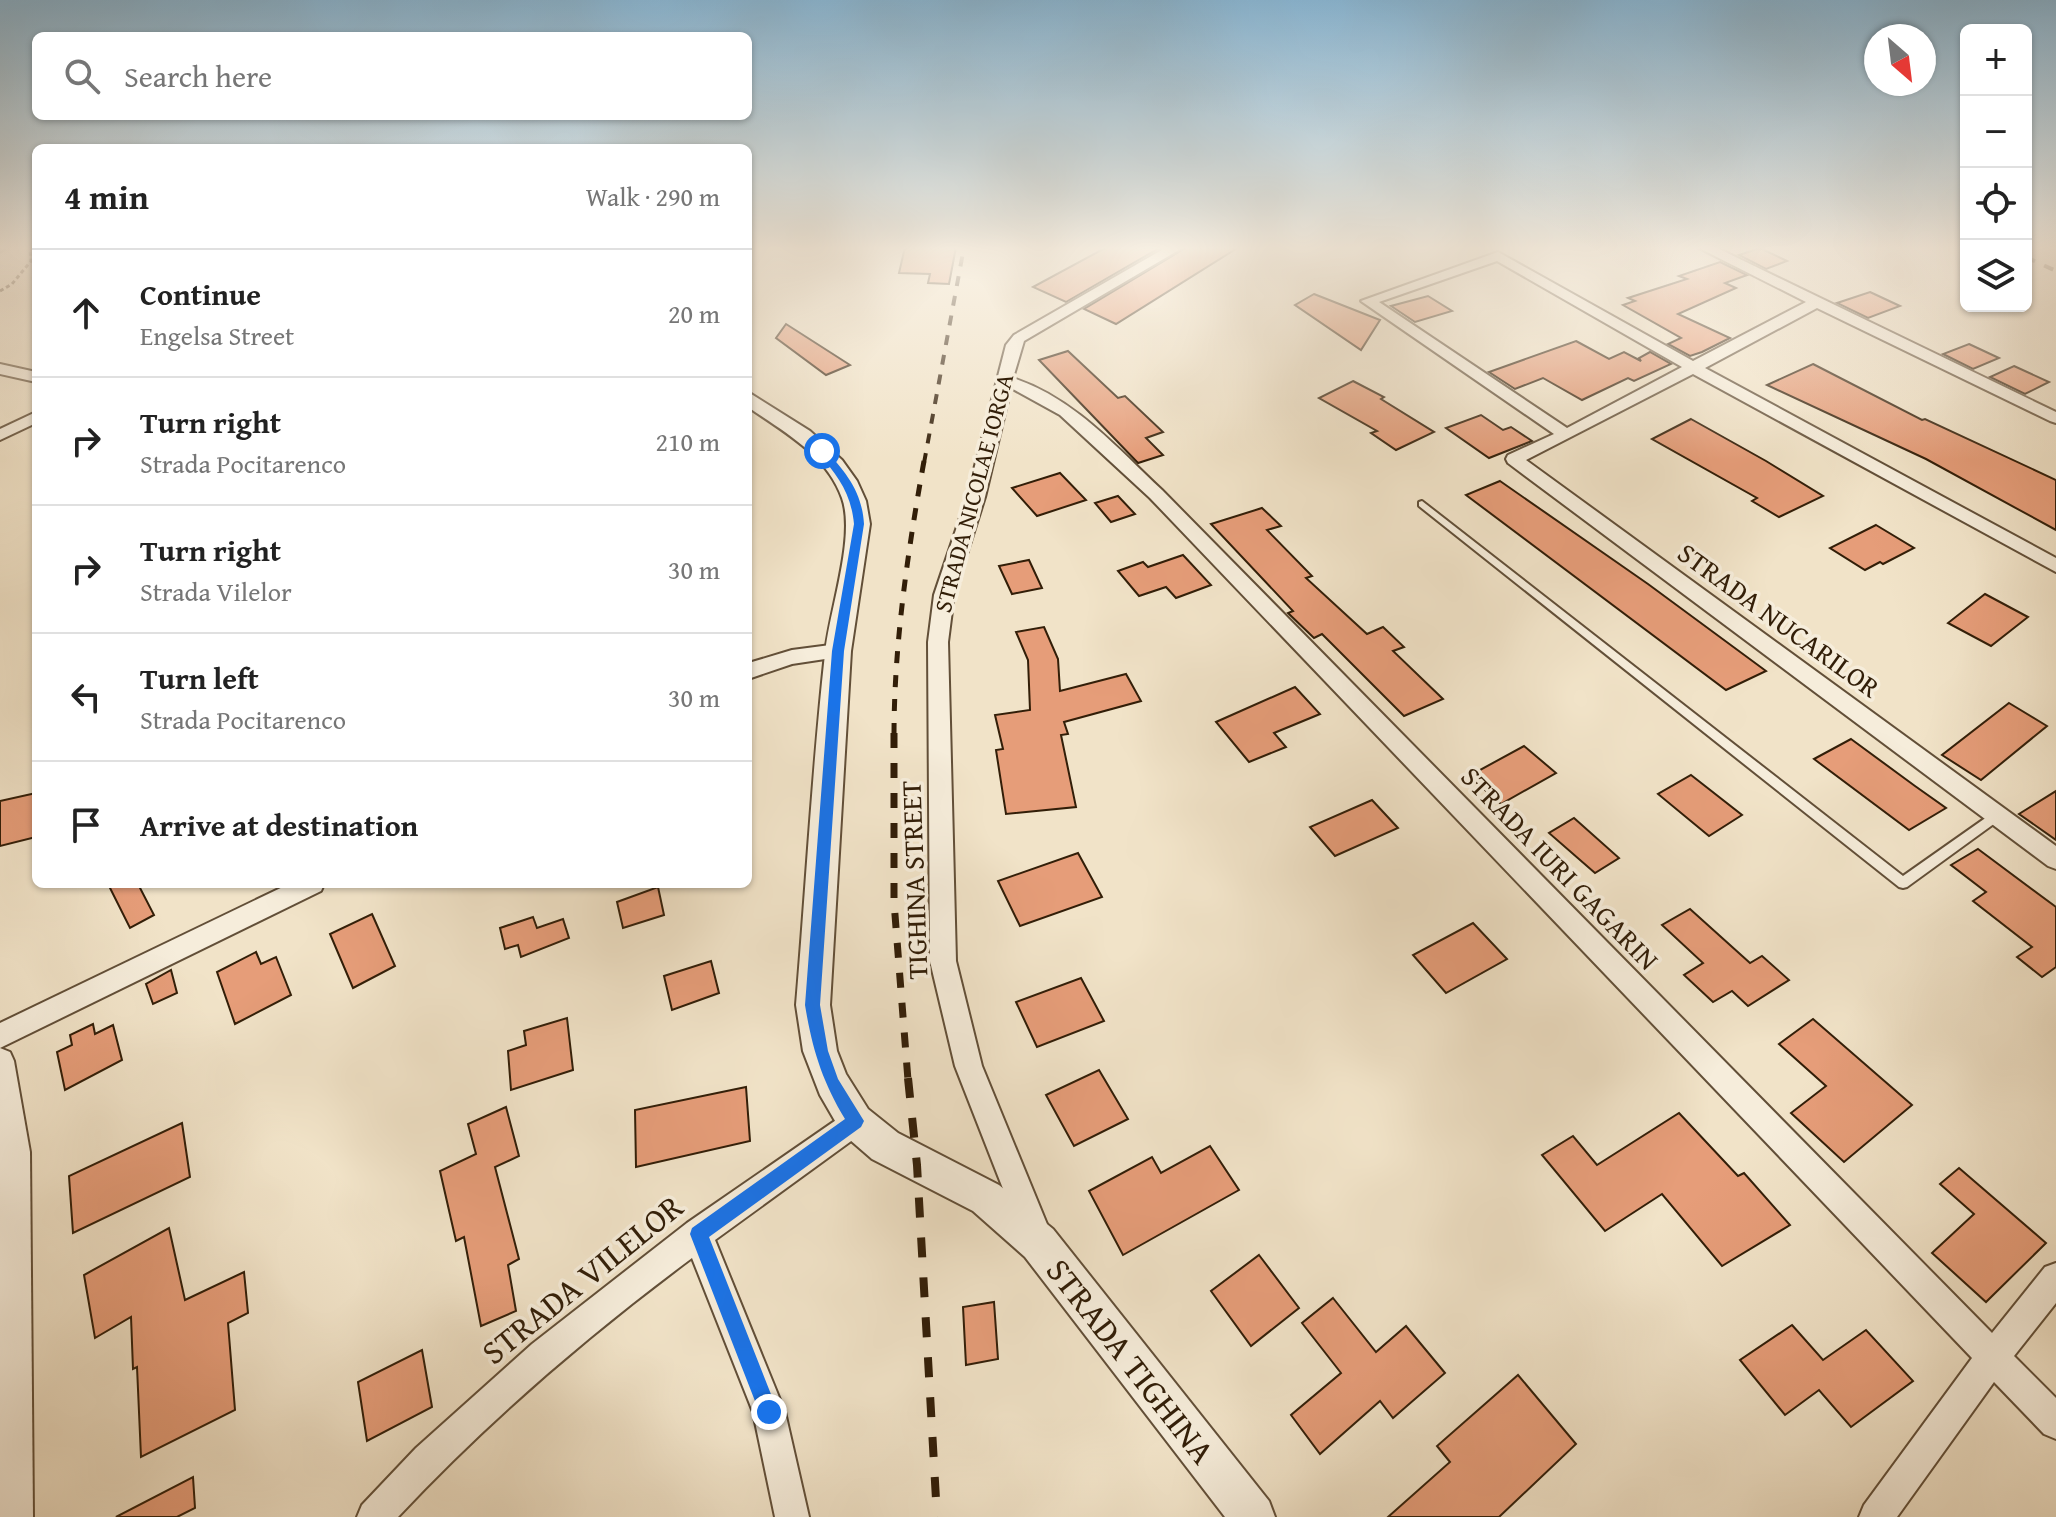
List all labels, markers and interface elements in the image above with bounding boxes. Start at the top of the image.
north arrow [1864,24,1936,96]
map controls [1960,24,2032,312]
button: + [1960,24,2032,96]
search box [32,32,752,120]
icon: search [60,54,104,98]
text: Search here [124,54,272,98]
button: − [1960,96,2032,168]
button: locate [1960,168,2032,240]
text: 4 min [64,172,149,221]
text: Walk · 290 m [586,177,720,216]
button: layers [1960,240,2032,312]
text: Continue [140,272,261,316]
icon: ahead [64,291,108,335]
text: 20 m [668,294,720,333]
text: Engelsa Street [140,316,294,355]
street label: STRADA NICOLAE IORGA [925,369,1022,616]
text: Turn right [140,400,281,444]
icon: right [64,419,108,463]
text: 210 m [655,422,720,461]
route start [804,433,840,469]
text: Strada Pocitarenco [140,444,346,483]
text: Turn right [140,528,281,572]
street label: STRADA NUCARILOR [1670,532,1890,708]
icon: right [64,547,108,591]
text: 30 m [668,550,720,589]
text: Strada Vilelor [140,572,292,611]
text: Turn left [140,656,259,700]
icon: left [64,675,108,719]
text: 30 m [668,678,720,717]
text: Strada Pocitarenco [140,700,346,739]
street label: STRADA IURI GAGARIN [1452,757,1669,979]
street label: TIGHINA STREET [890,780,937,980]
icon: arrive [64,803,108,847]
text: Arrive at destination [140,803,418,847]
street label: STRADA VILELOR [470,1182,693,1375]
street label: STRADA TIGHINA [1035,1247,1228,1474]
route end [751,1394,787,1430]

